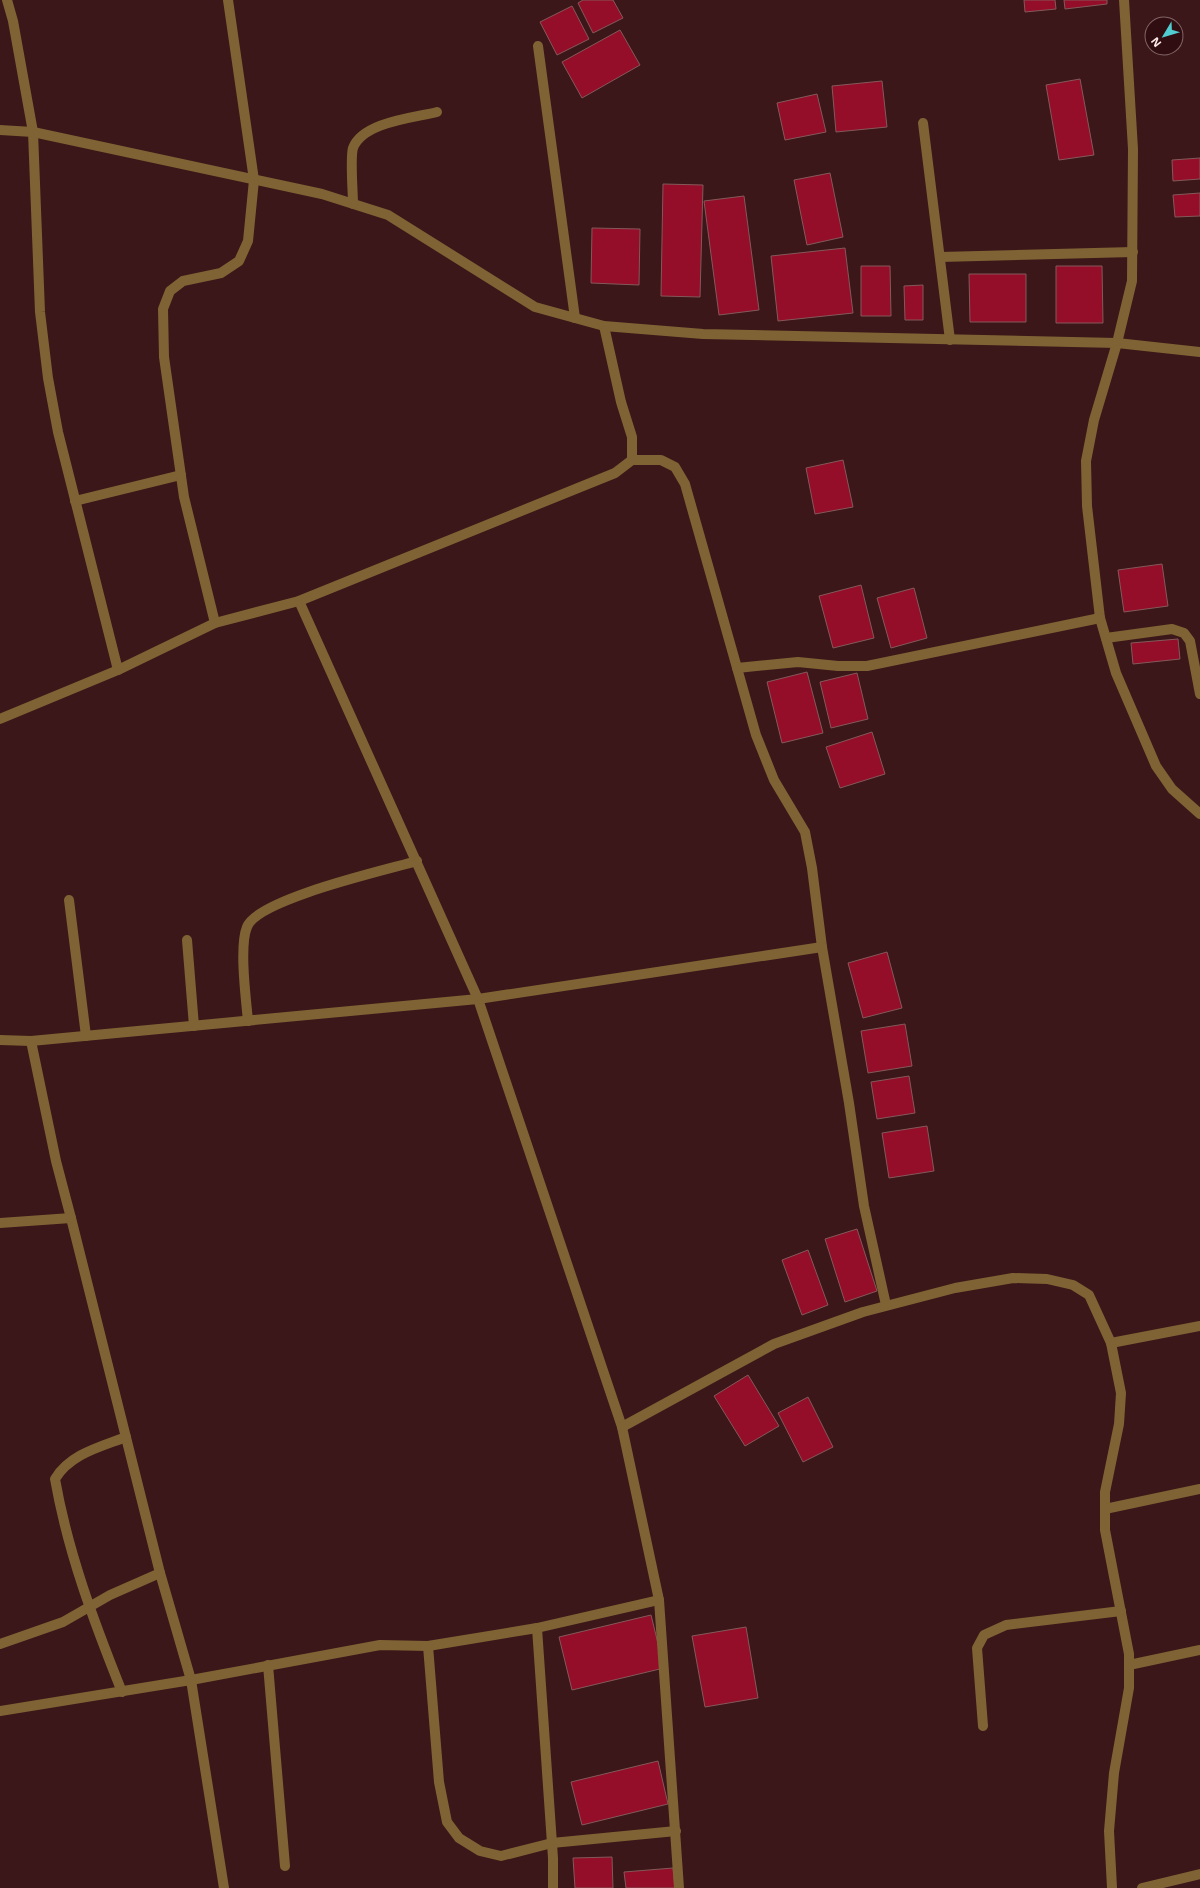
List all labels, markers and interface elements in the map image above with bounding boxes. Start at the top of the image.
north arrow [1144,16,1184,56]
text: N [1147,34,1164,51]

